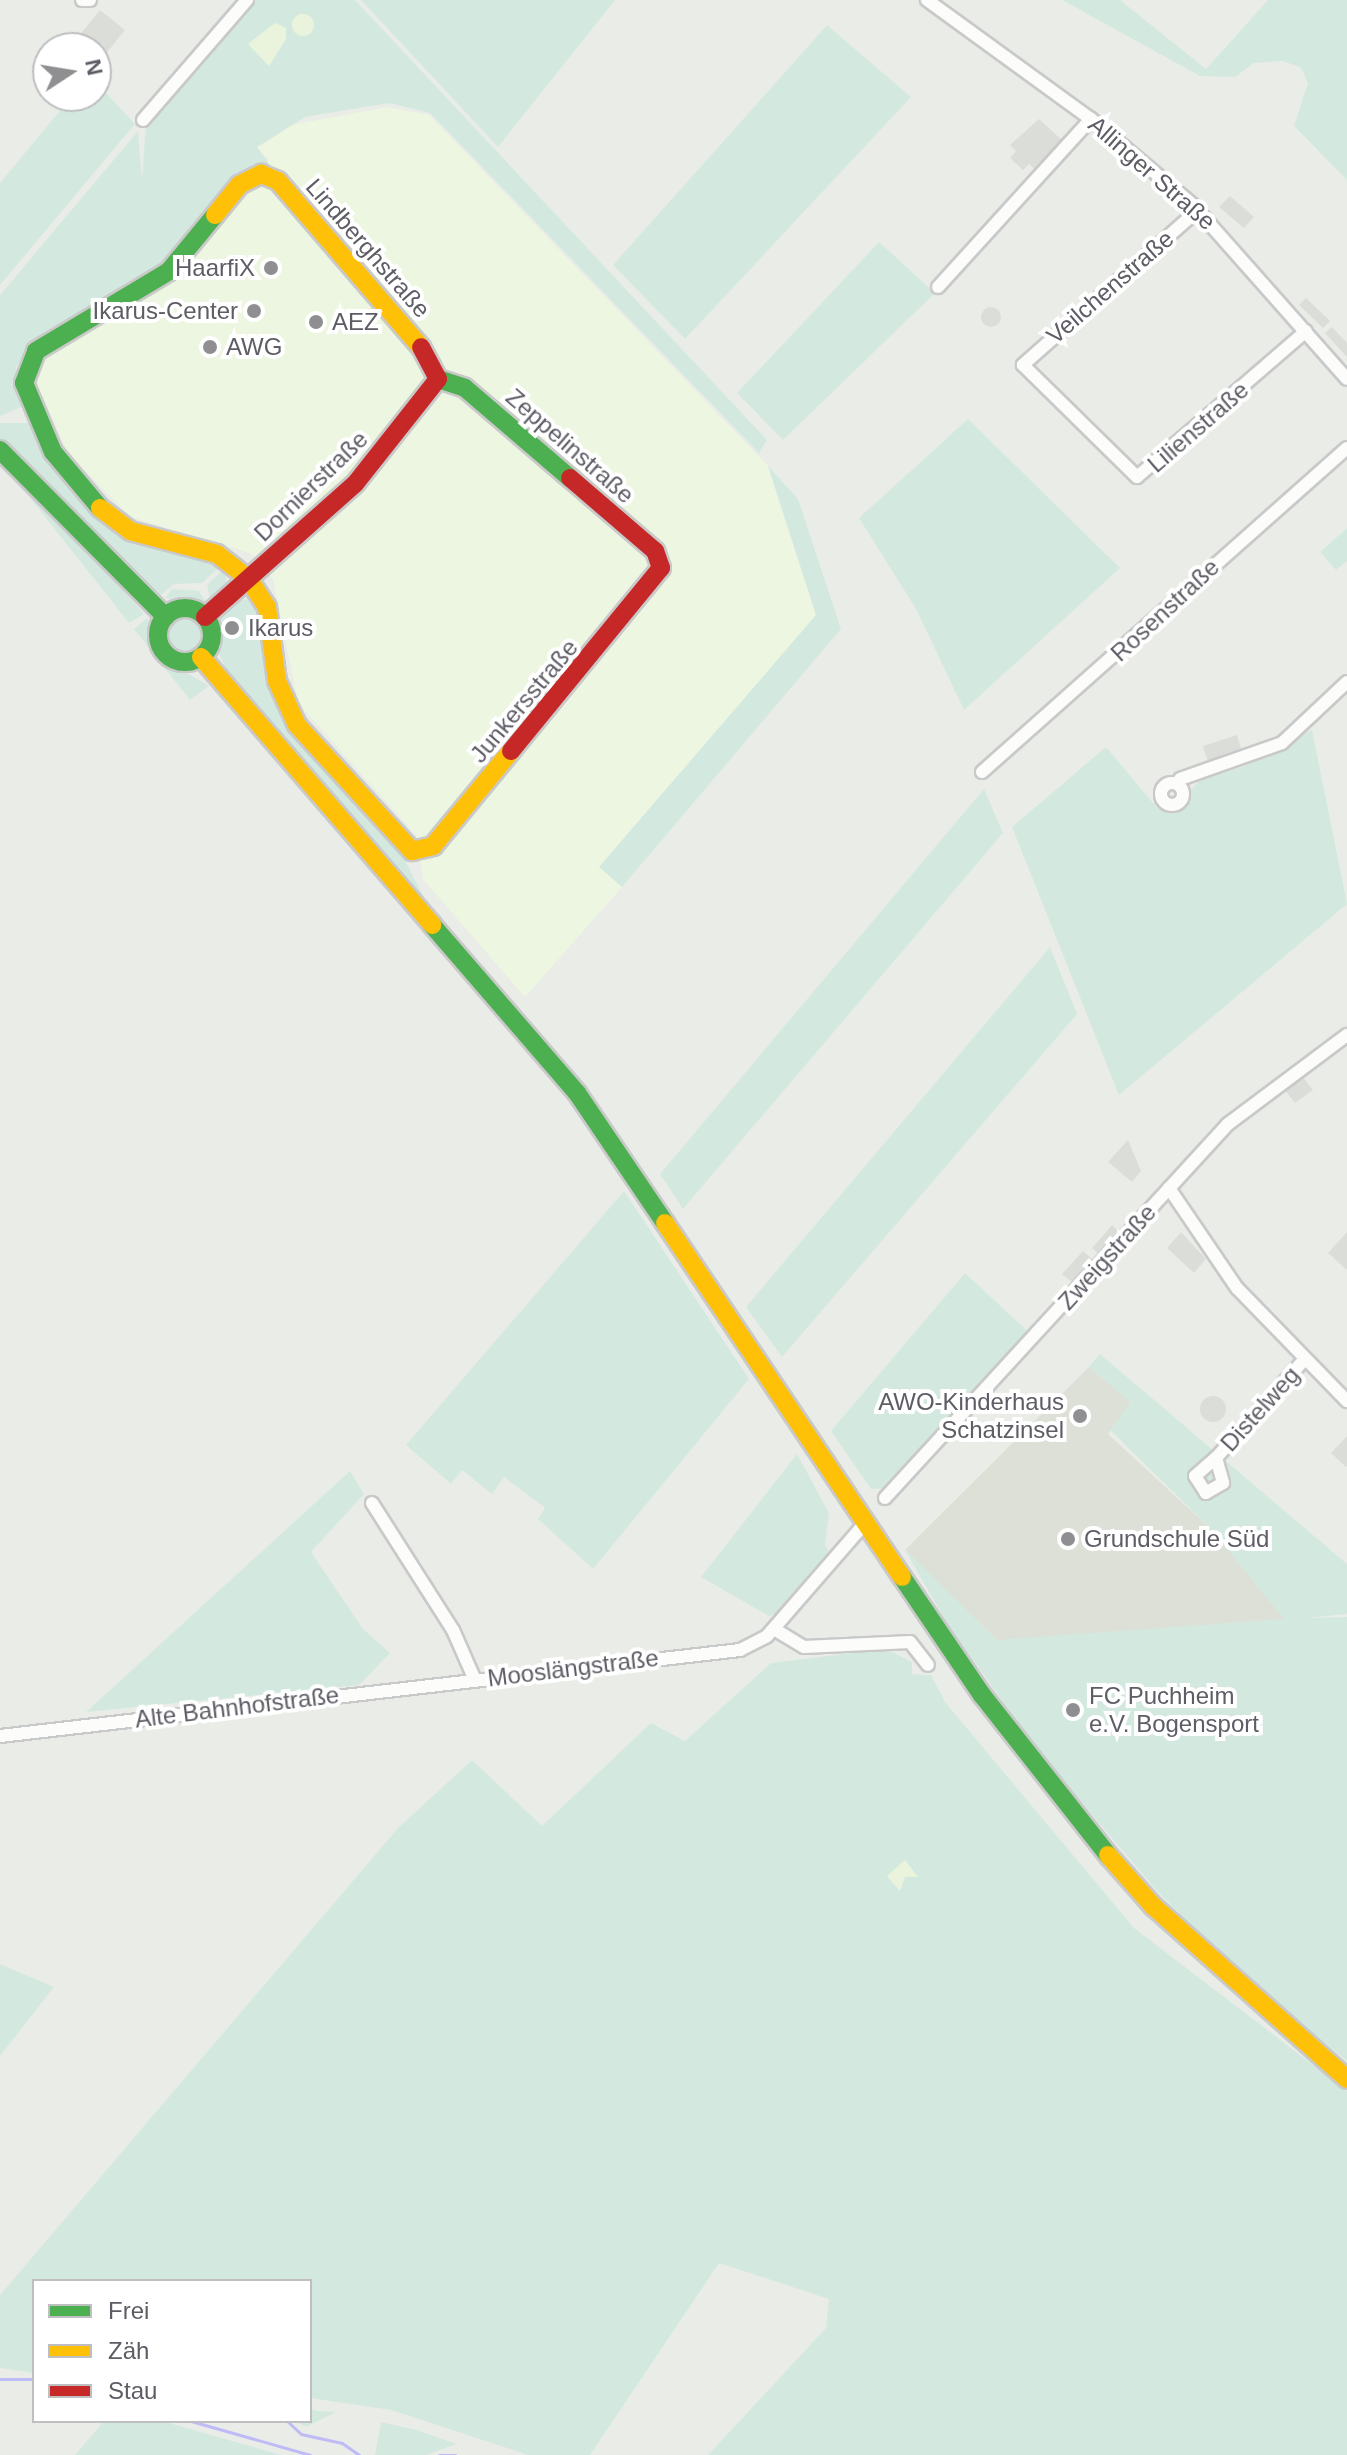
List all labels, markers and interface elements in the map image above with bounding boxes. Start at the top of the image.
north arrow [32,32,112,112]
text: N [80,57,108,78]
street label: Allinger Straße [1083,110,1221,236]
street label: Lindberghstraße [300,173,436,323]
street label: Veilchenstraße [1041,224,1179,350]
place label: HaarfiX [175,254,255,282]
marker: HaarfiX [262,259,280,277]
place label: Ikarus-Center [93,297,238,325]
marker: Ikarus-Center [245,302,263,320]
place label: AEZ [332,308,379,336]
marker: AEZ [307,313,325,331]
place label: AWG [226,333,282,361]
marker: AWG [201,338,219,356]
street label: Lilienstraße [1142,375,1254,479]
street label: Zeppelinstraße [500,383,640,509]
street label: Dornierstraße [248,425,374,547]
street label: Rosenstraße [1105,553,1225,667]
place label: Ikarus [248,614,313,642]
marker: Ikarus [223,619,241,637]
street label: Junkersstraße [464,634,584,768]
street label: Zweigstraße [1052,1198,1162,1316]
street label: Distelweg [1214,1361,1306,1457]
place label: AWO-Kinderhaus Schatzinsel [878,1388,1064,1444]
marker: AWO-Kinderhaus Schatzinsel [1071,1407,1089,1425]
place label: Grundschule Süd [1084,1525,1269,1553]
marker: Grundschule Süd [1059,1530,1077,1548]
street label: Mooslängstraße [486,1643,660,1693]
street label: Alte Bahnhofstraße [133,1680,341,1734]
place label: FC Puchheim e.V. Bogensport [1089,1682,1259,1738]
marker: FC Puchheim e.V. Bogensport [1064,1701,1082,1719]
legend [32,2279,312,2423]
text: Frei [108,2297,149,2324]
text: Zäh [108,2337,149,2364]
text: Stau [108,2377,157,2404]

